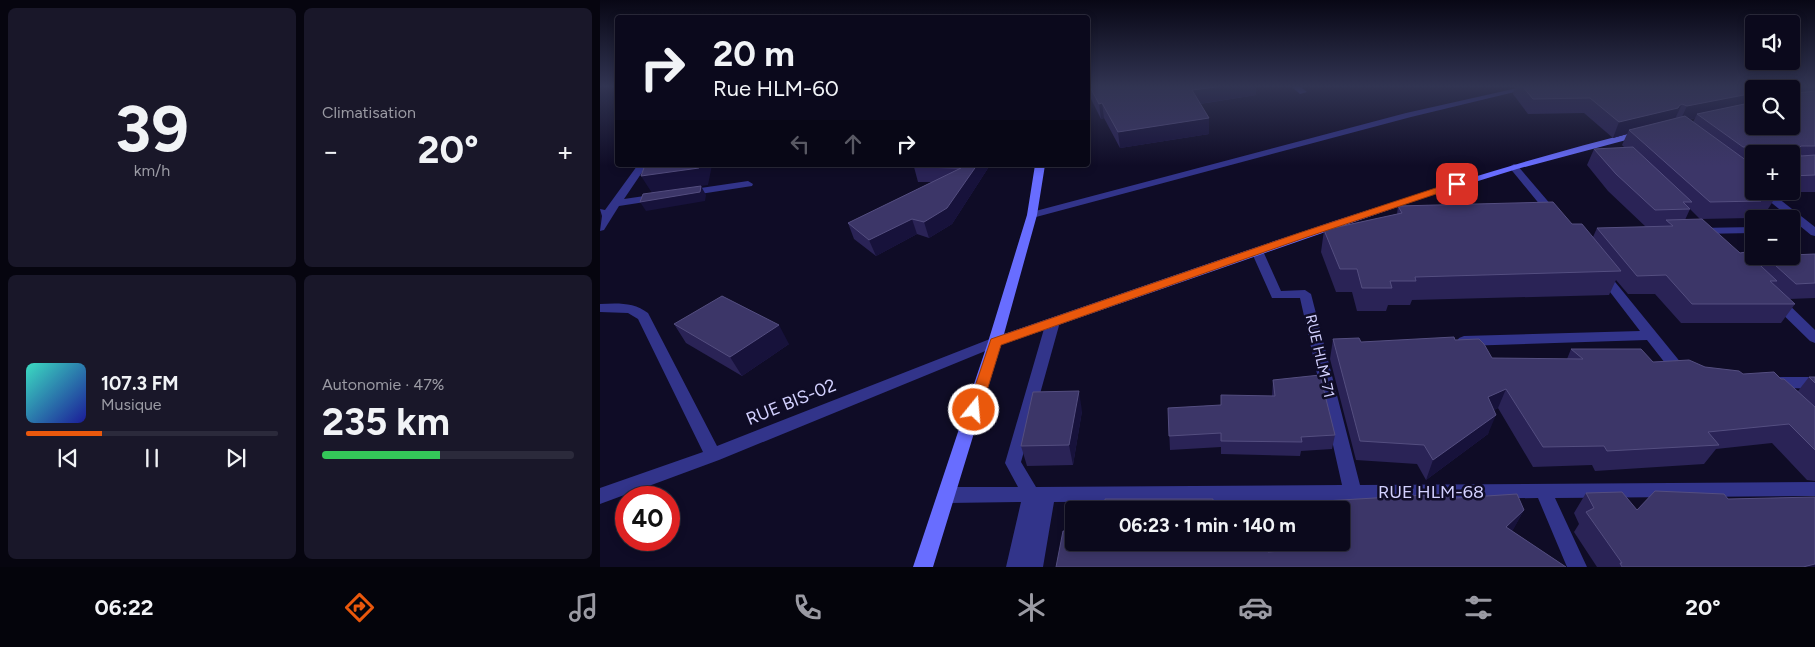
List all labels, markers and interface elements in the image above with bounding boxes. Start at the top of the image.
map controls [1745,15,1800,265]
button: sound [1745,15,1800,70]
text: 20 m [713,33,795,75]
icon: right [630,35,695,100]
text: Rue HLM-60 [713,75,839,102]
button: search [1745,80,1800,135]
text: 39 [115,89,189,167]
text: Climatisation [322,103,416,122]
text: 20° [418,127,479,173]
icon: left [786,130,814,158]
icon: ahead [839,130,867,158]
icon: right [892,130,920,158]
text: − [322,134,339,168]
text: + [557,134,574,168]
button: + [1745,145,1800,200]
text: km/h [134,161,170,180]
pin [1436,163,1478,205]
icon: arrive [1443,170,1471,198]
button: − [1745,210,1800,265]
street label: RUE HLM-71 [1302,313,1338,399]
text: 107.3 FM [101,372,179,395]
street label: RUE BIS-02 [743,374,839,430]
text: Autonomie · 47% [322,375,444,394]
position arrow [947,383,999,435]
text: Musique [101,395,162,414]
text: 235 km [322,399,450,445]
icon: previous [54,444,82,472]
icon: pause [138,444,166,472]
icon: next [222,444,250,472]
street label: RUE HLM-68 [1378,481,1484,503]
speed limit sign: 40 [615,486,680,551]
text: 06:23 · 1 min · 140 m [1119,514,1296,537]
icon: directions [342,590,377,625]
icon: music [566,590,601,625]
icon: phone [790,590,825,625]
icon: climate [1014,590,1049,625]
icon: car [1238,590,1273,625]
icon: filters [1461,590,1496,625]
text: 06:22 [94,594,154,621]
text: 20° [1685,594,1721,621]

